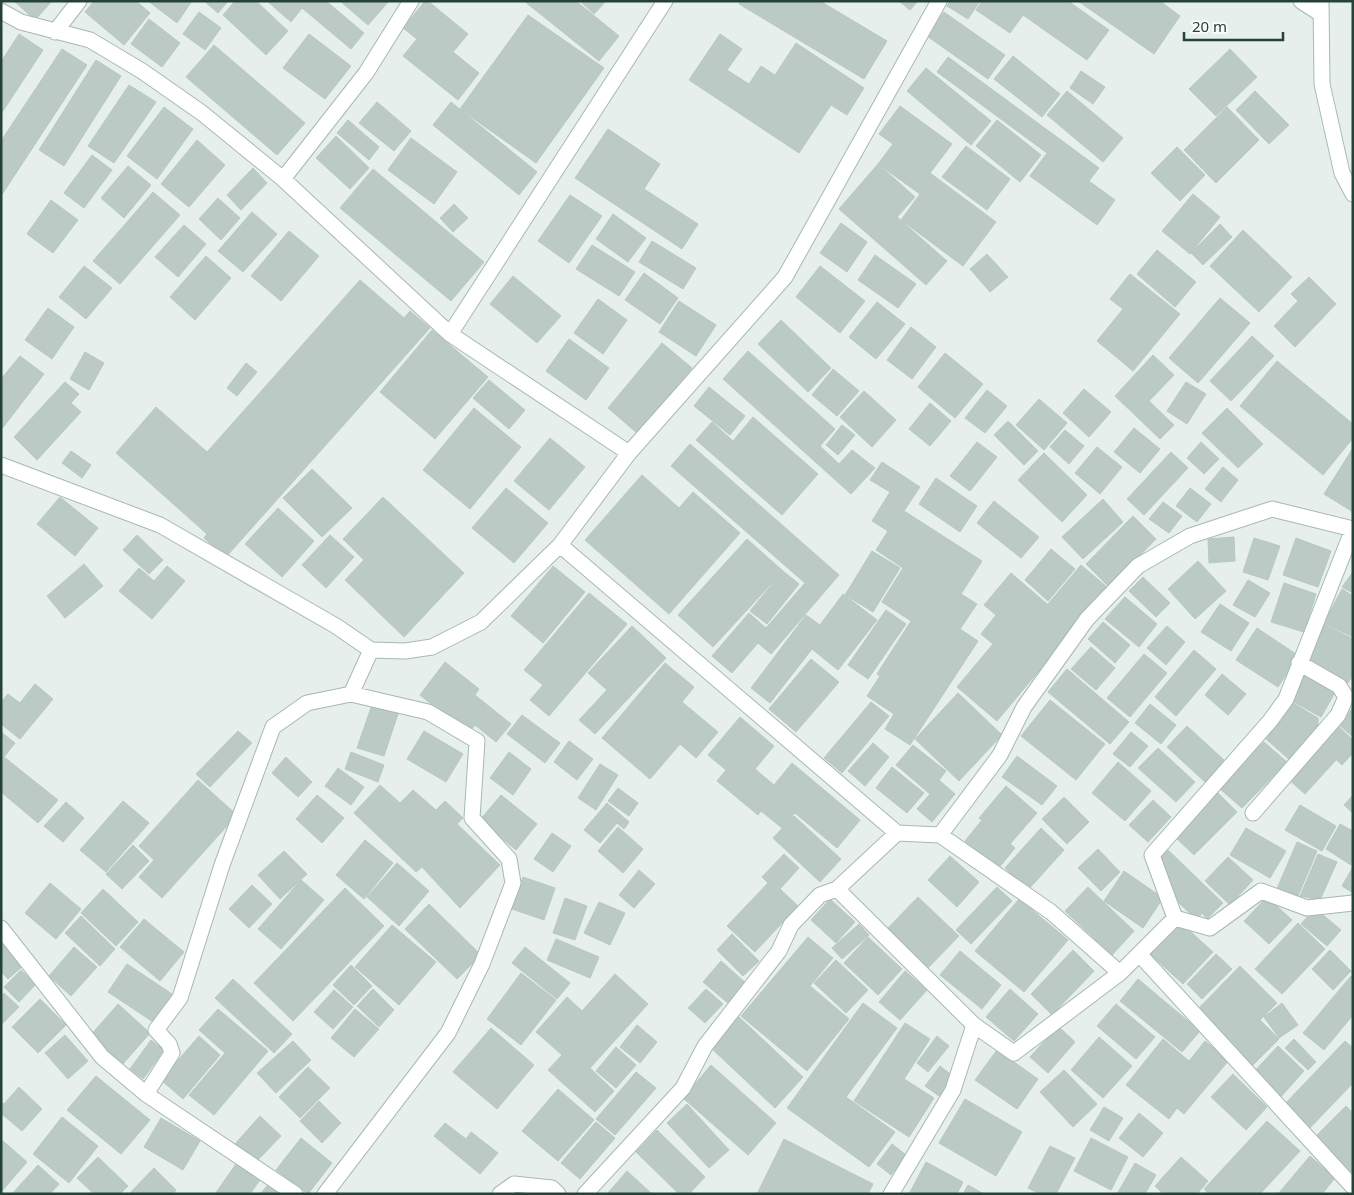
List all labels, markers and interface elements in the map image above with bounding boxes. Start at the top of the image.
scale bar [1184,10,1283,42]
text: 20 m [1192,16,1227,36]

